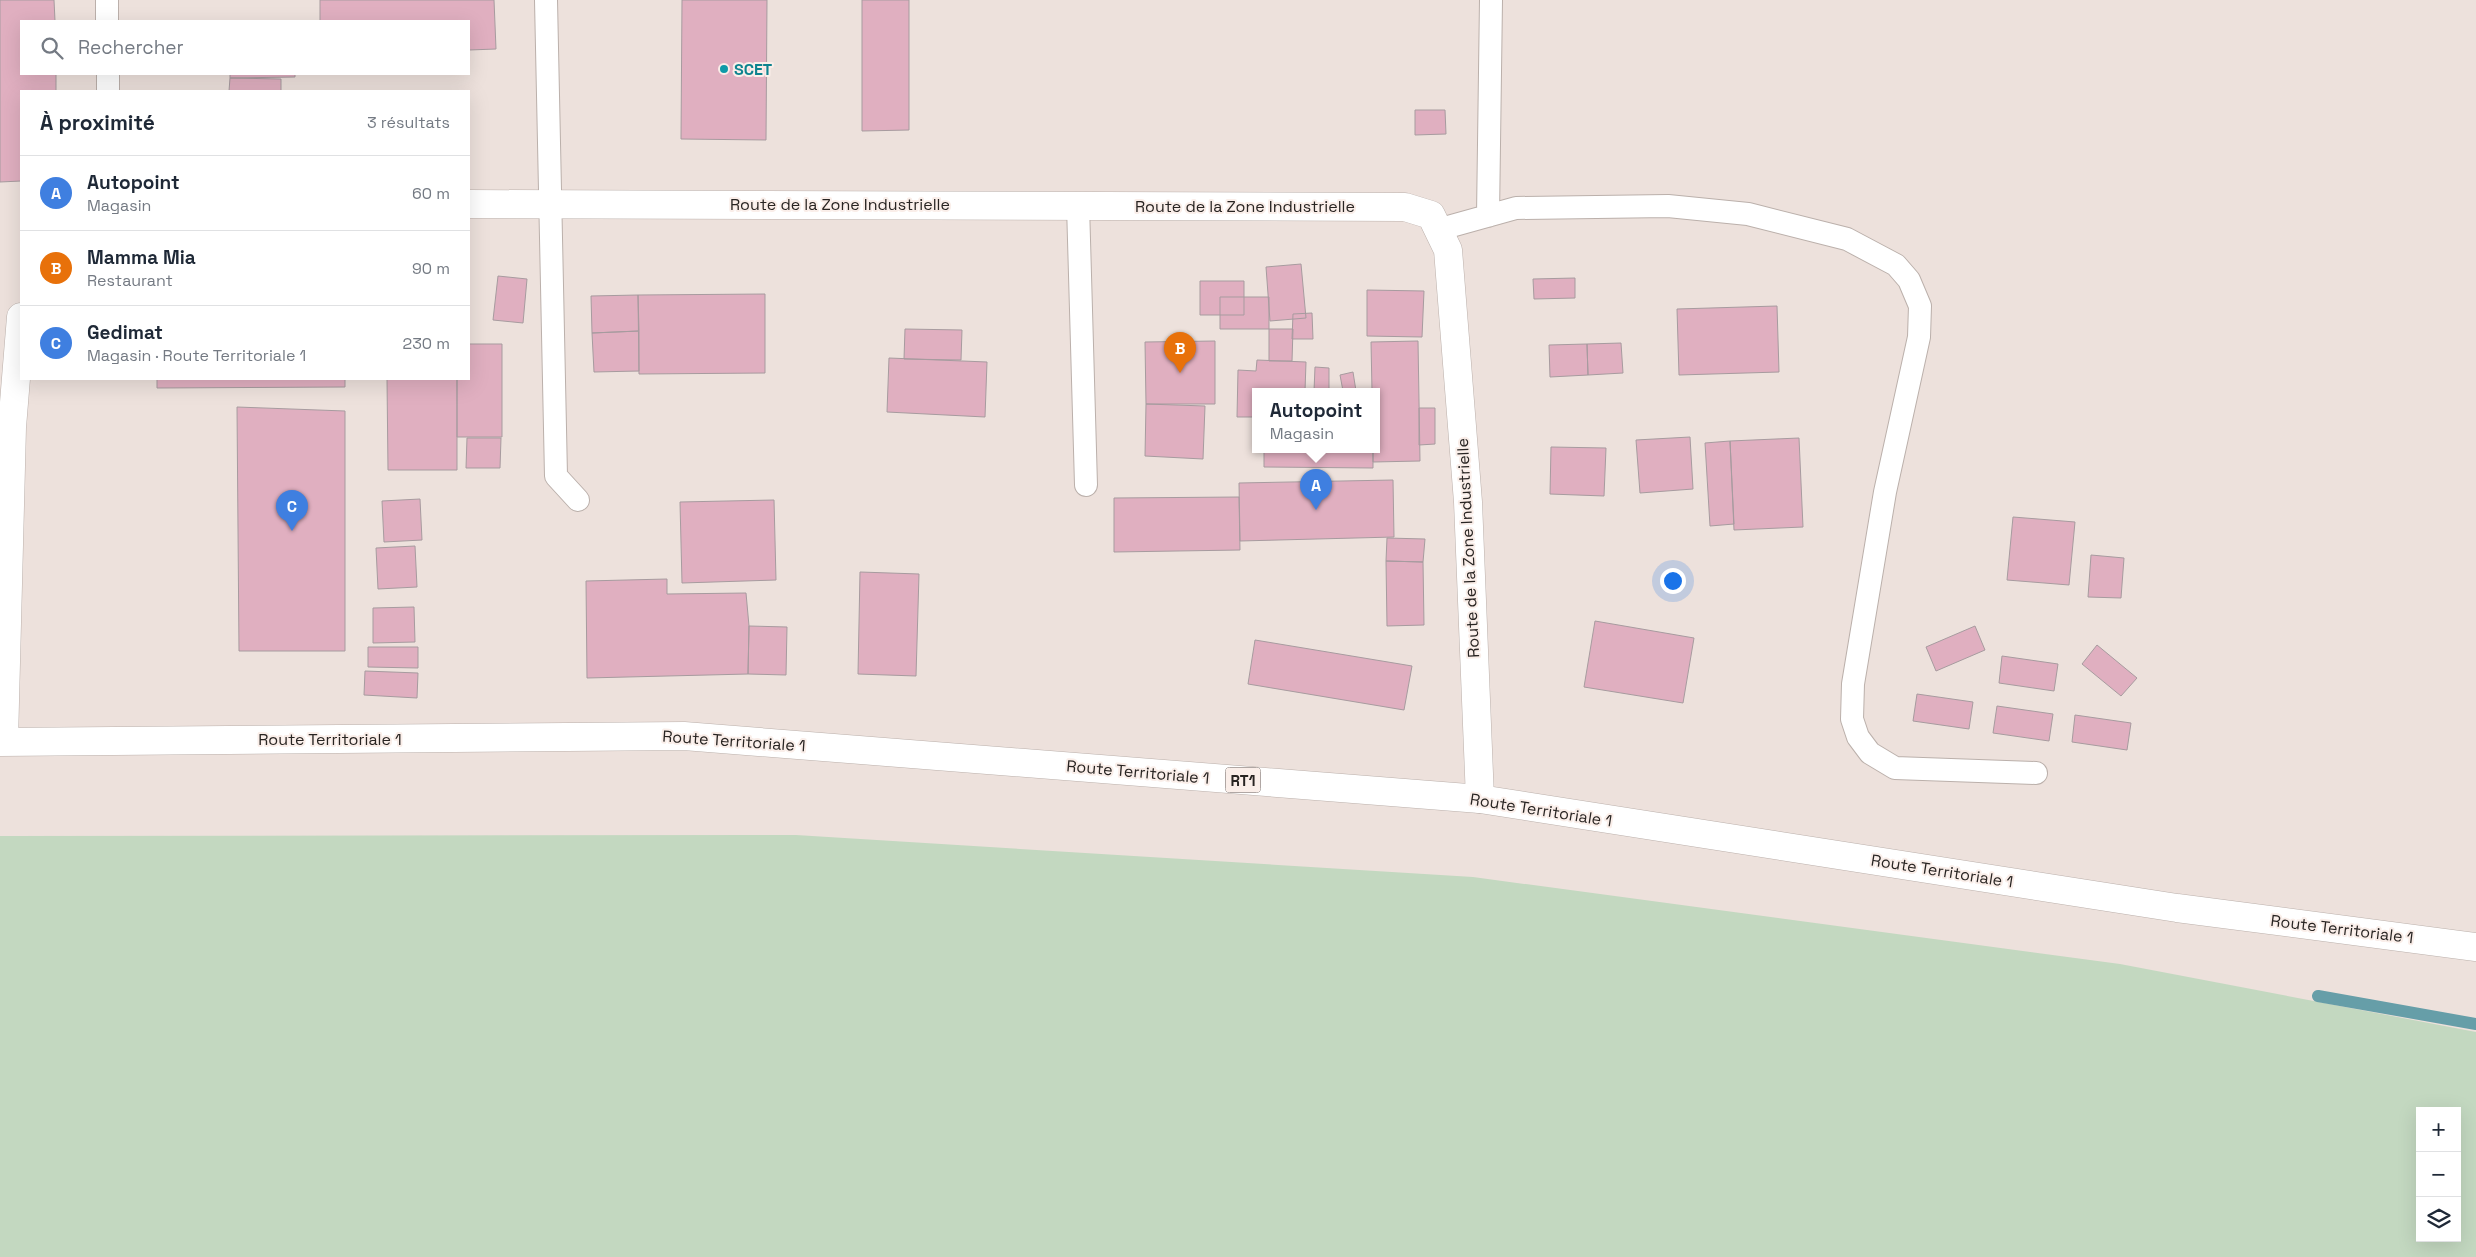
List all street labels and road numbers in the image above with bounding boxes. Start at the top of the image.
street label: Route de la Zone Industrielle [730,194,950,215]
street label: Route de la Zone Industrielle [1135,196,1355,217]
street label: Route de la Zone Industrielle [1452,438,1484,658]
street label: Route Territoriale 1 [662,726,806,756]
street label: Route Territoriale 1 [258,729,402,750]
street label: Route Territoriale 1 [1066,755,1210,789]
road number: RT1 [1226,768,1260,792]
street label: Route Territoriale 1 [1468,788,1614,832]
street label: Route Territoriale 1 [1869,849,2015,893]
street label: Route Territoriale 1 [2269,910,2415,948]

